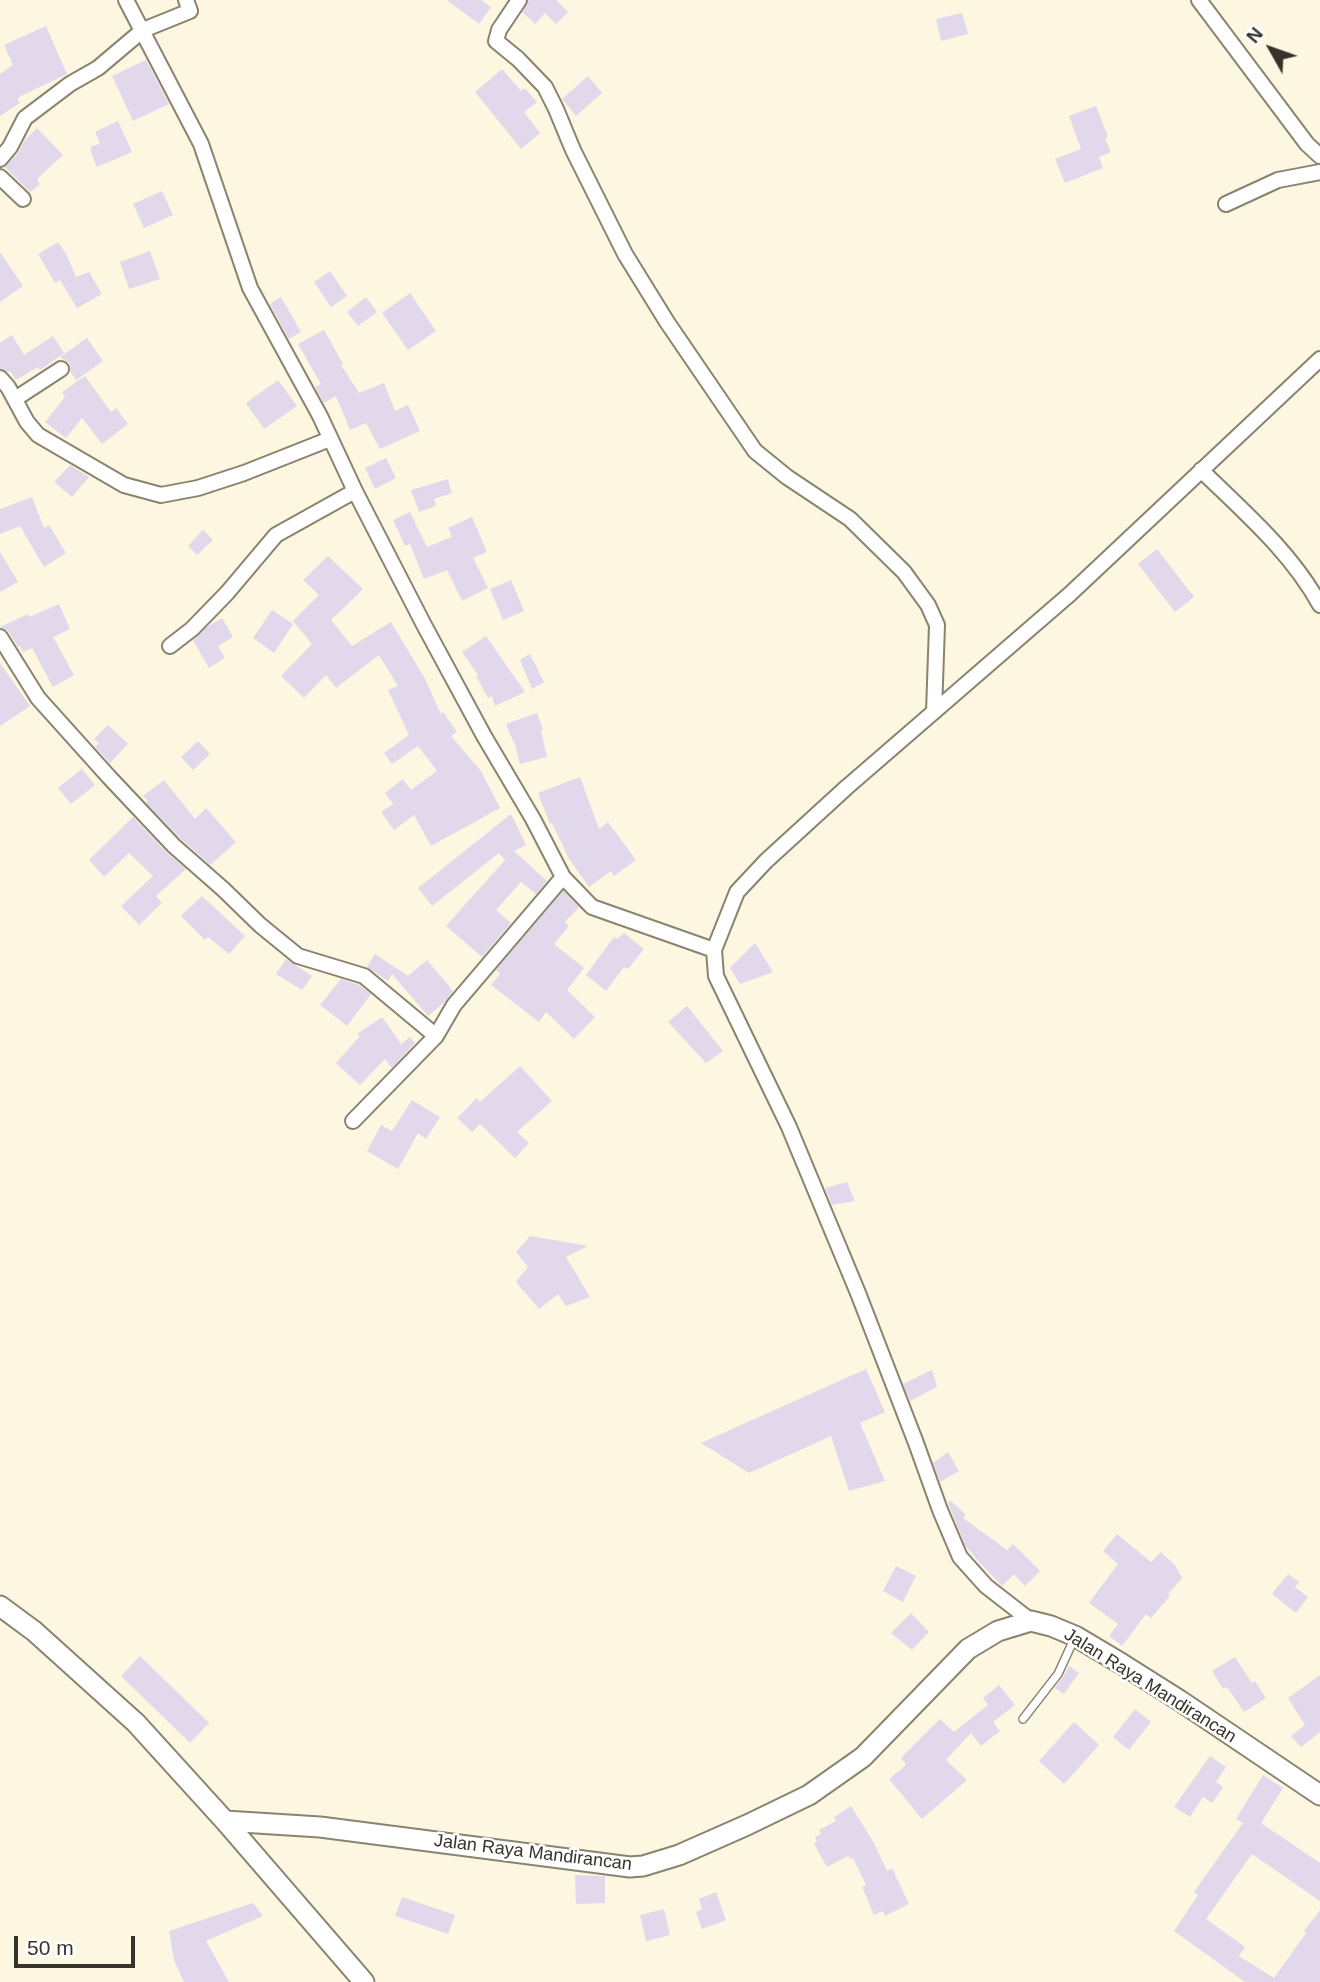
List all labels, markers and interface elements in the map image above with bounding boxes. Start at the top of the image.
north arrow [1236,14,1306,84]
text: N [1242,23,1267,47]
street label: Jalan Raya Mandirancan [1060,1624,1240,1748]
street label: Jalan Raya Mandirancan [433,1830,633,1876]
scale bar [18,1923,138,1967]
text: 50 m [27,1936,74,1959]

